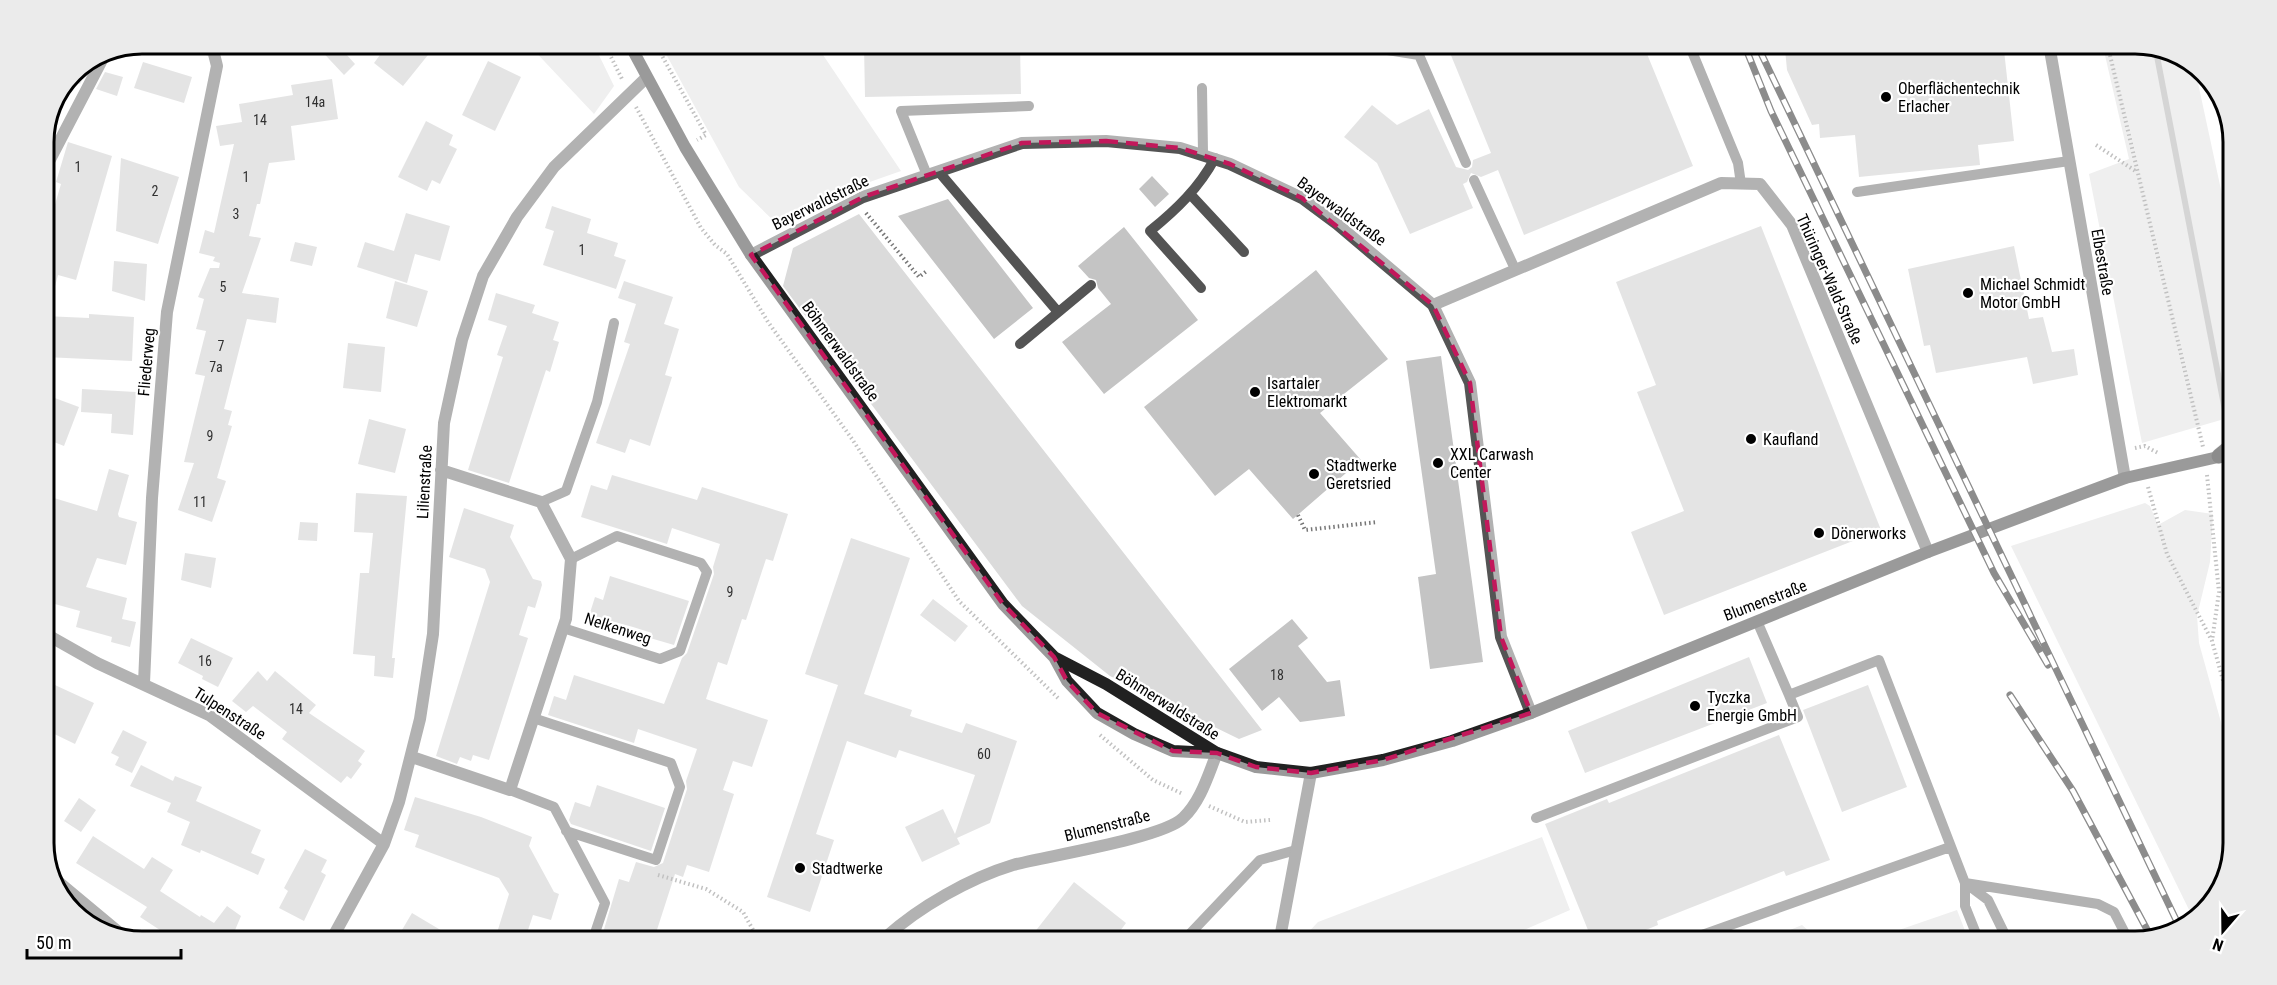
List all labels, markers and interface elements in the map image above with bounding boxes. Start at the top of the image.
place label: Oberflächentechnik Erlacher [1898,79,2021,116]
marker: Oberflächentechnik Erlacher [1879,90,1893,104]
house number: 14a [305,94,325,110]
house number: 14 [253,112,267,128]
house number: 1 [75,159,81,175]
house number: 1 [243,169,249,185]
street label: Bayerwaldstraße [769,171,872,234]
street label: Bayerwaldstraße [1294,173,1390,250]
house number: 2 [152,183,159,199]
house number: 3 [233,206,239,222]
street label: Thüringer-Wald-Straße [1792,211,1867,347]
street label: Elbestraße [2087,227,2118,297]
house number: 1 [579,242,585,258]
place label: Michael Schmidt Motor GmbH [1980,275,2085,312]
house number: 5 [220,279,227,295]
marker: Michael Schmidt Motor GmbH [1961,286,1975,300]
street label: Böhmerwaldstraße [798,298,883,405]
street label: Fliederweg [134,327,159,397]
house number: 7 [218,338,225,354]
house number: 7a [209,359,223,375]
place label: Isartaler Elektromarkt [1267,374,1348,411]
marker: Isartaler Elektromarkt [1248,385,1262,399]
house number: 9 [207,428,213,444]
place label: Kaufland [1763,430,1819,449]
marker: Kaufland [1744,432,1758,446]
street label: Lilienstraße [413,445,436,519]
place label: XXL Carwash Center [1450,445,1534,482]
place label: Stadtwerke Geretsried [1326,456,1397,493]
marker: XXL Carwash Center [1431,456,1445,470]
marker: Stadtwerke Geretsried [1307,467,1321,481]
house number: 11 [193,494,207,510]
place label: Dönerworks [1831,524,1906,543]
marker: Dönerworks [1812,526,1826,540]
street label: Blumenstraße [1721,576,1809,625]
house number: 9 [727,584,733,600]
street label: Nelkenweg [582,609,654,648]
house number: 16 [198,653,212,669]
street label: Böhmerwaldstraße [1112,665,1223,744]
house number: 18 [1270,667,1284,683]
street label: Tulpenstraße [190,683,269,744]
place label: Tyczka Energie GmbH [1707,688,1797,725]
marker: Tyczka Energie GmbH [1688,699,1702,713]
house number: 14 [289,701,303,717]
house number: 60 [977,746,991,762]
street label: Blumenstraße [1062,806,1152,845]
place label: Stadtwerke [812,859,883,878]
marker: Stadtwerke [793,861,807,875]
north arrow [2193,901,2253,961]
scale bar [27,922,182,960]
text: 50 m [36,932,71,953]
text: N [2210,934,2226,955]

